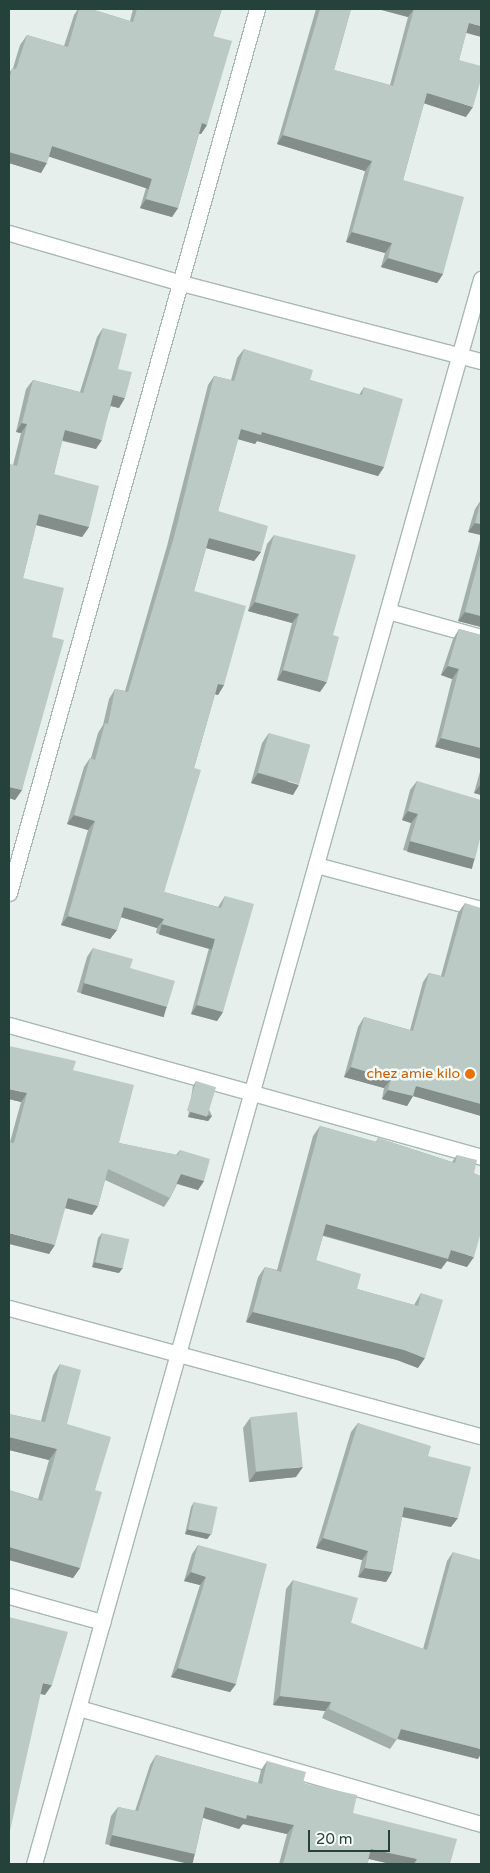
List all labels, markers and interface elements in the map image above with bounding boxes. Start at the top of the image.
place label: chez amie kilo [367,1066,460,1082]
marker: chez amie kilo [464,1068,476,1080]
scale bar [310,1820,392,1852]
text: 20 m [316,1830,353,1848]

